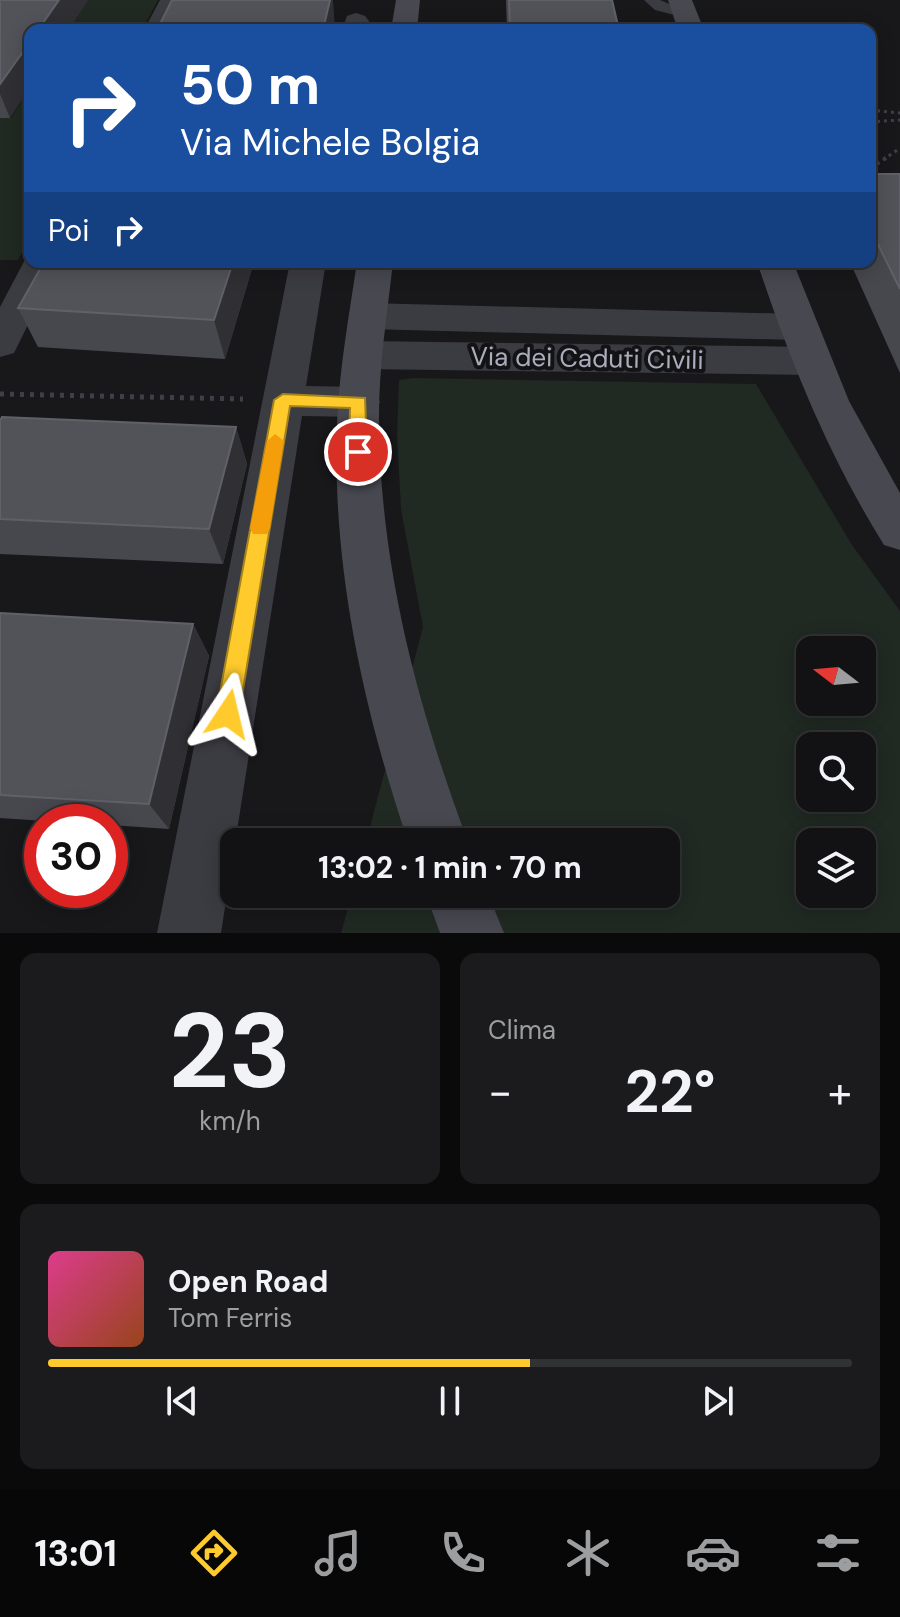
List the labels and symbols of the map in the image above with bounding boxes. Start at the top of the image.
street label: Via dei Caduti Civili [470,339,704,377]
pin [324,418,392,486]
north arrow [796,636,876,716]
position arrow [186,672,270,756]
speed limit sign: 30 [24,804,128,908]

